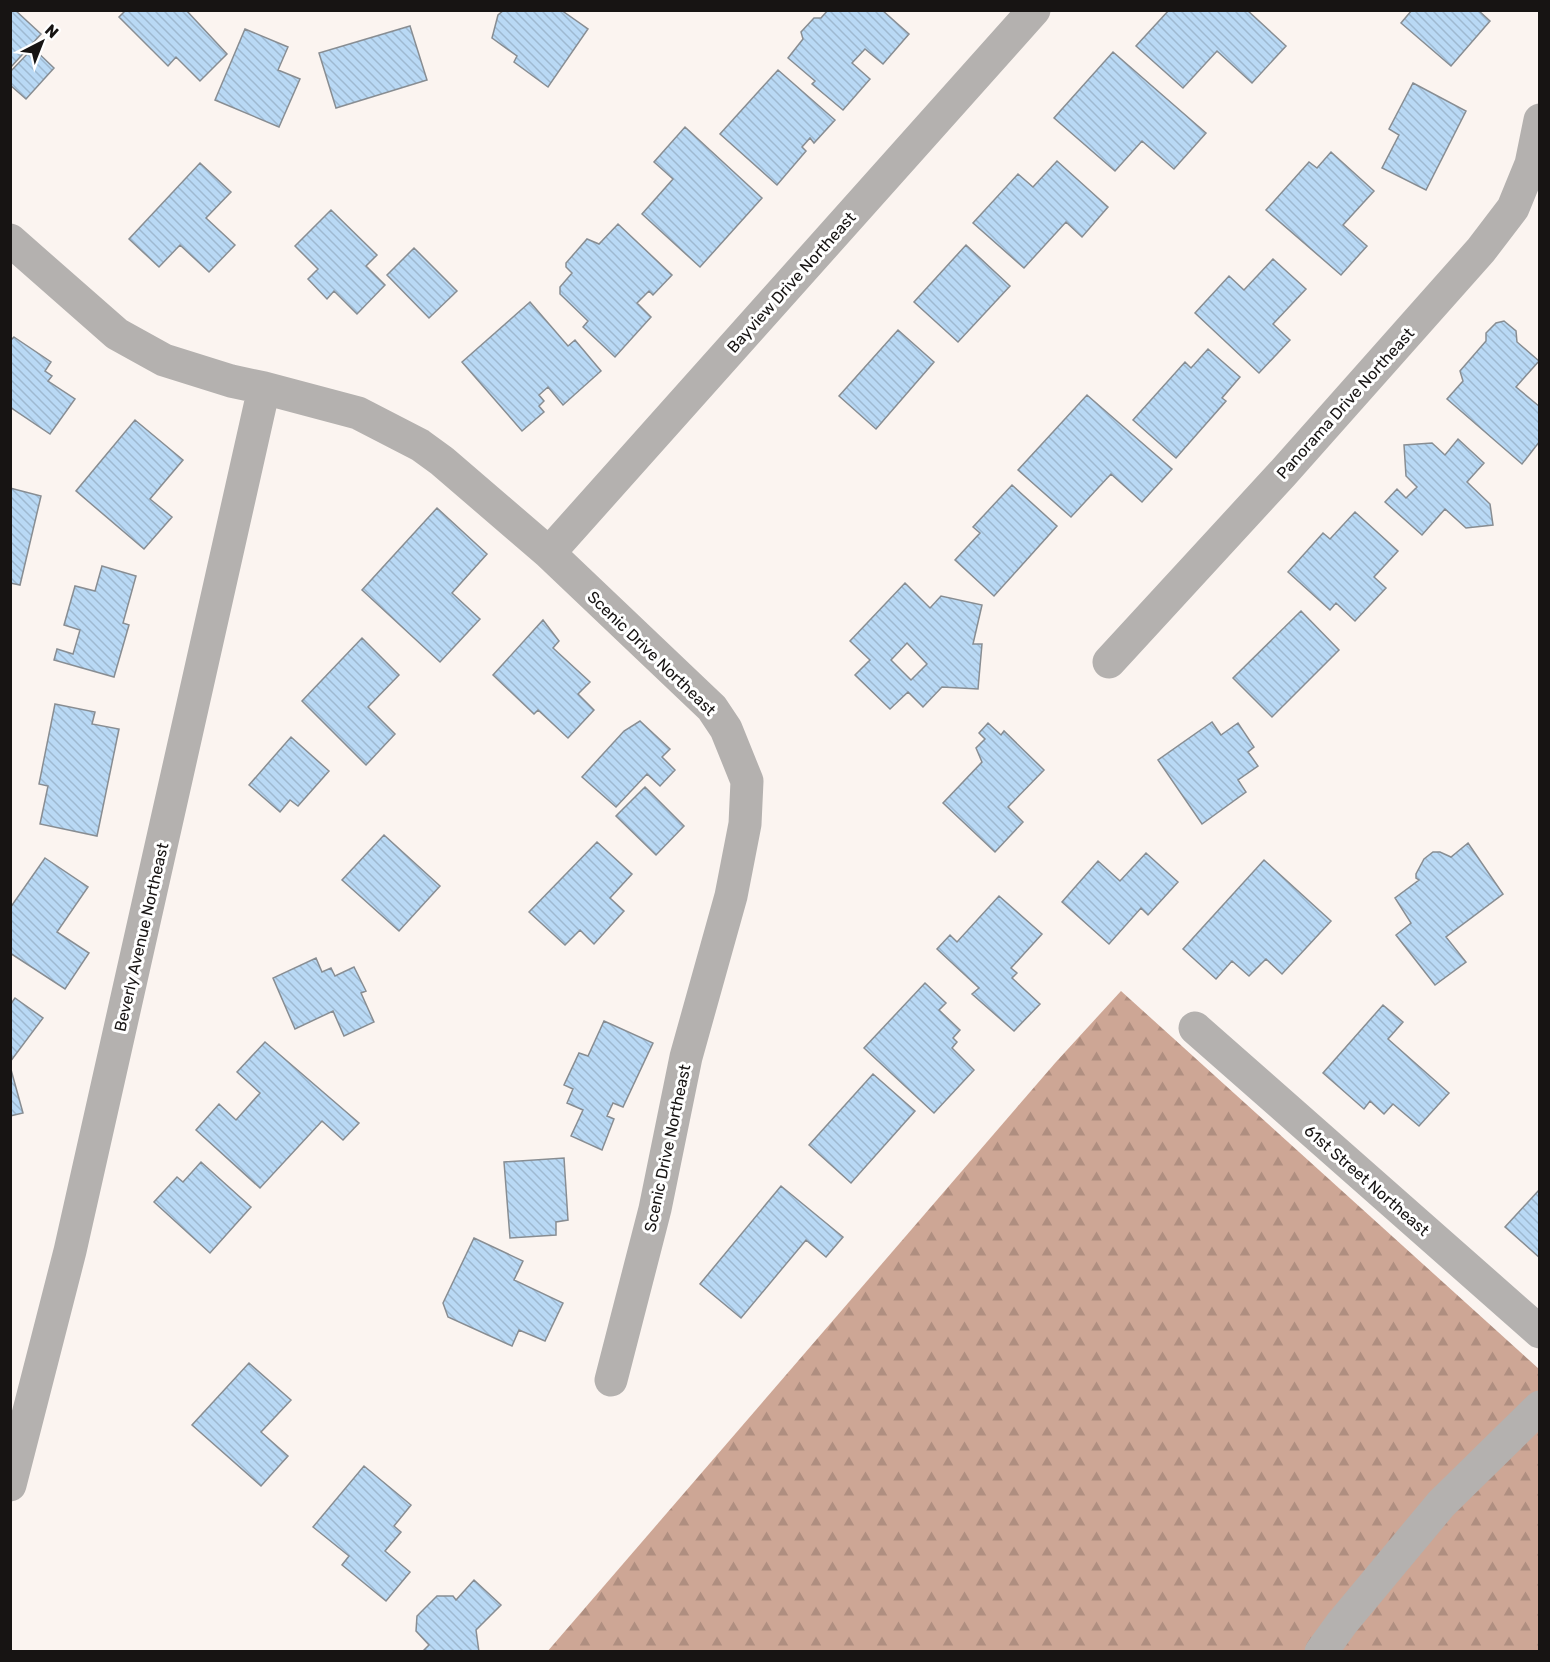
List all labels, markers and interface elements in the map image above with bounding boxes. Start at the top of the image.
north arrow [12,12,72,72]
text: N [41,20,62,42]
street label: Bayview Drive Northeast [723,208,860,357]
street label: Panorama Drive Northeast [1273,324,1418,483]
street label: Scenic Drive Northeast [584,587,720,720]
street label: Beverly Avenue Northeast [110,841,172,1033]
street label: Scenic Drive Northeast [640,1062,695,1234]
street label: 61st Street Northeast [1300,1121,1433,1240]

